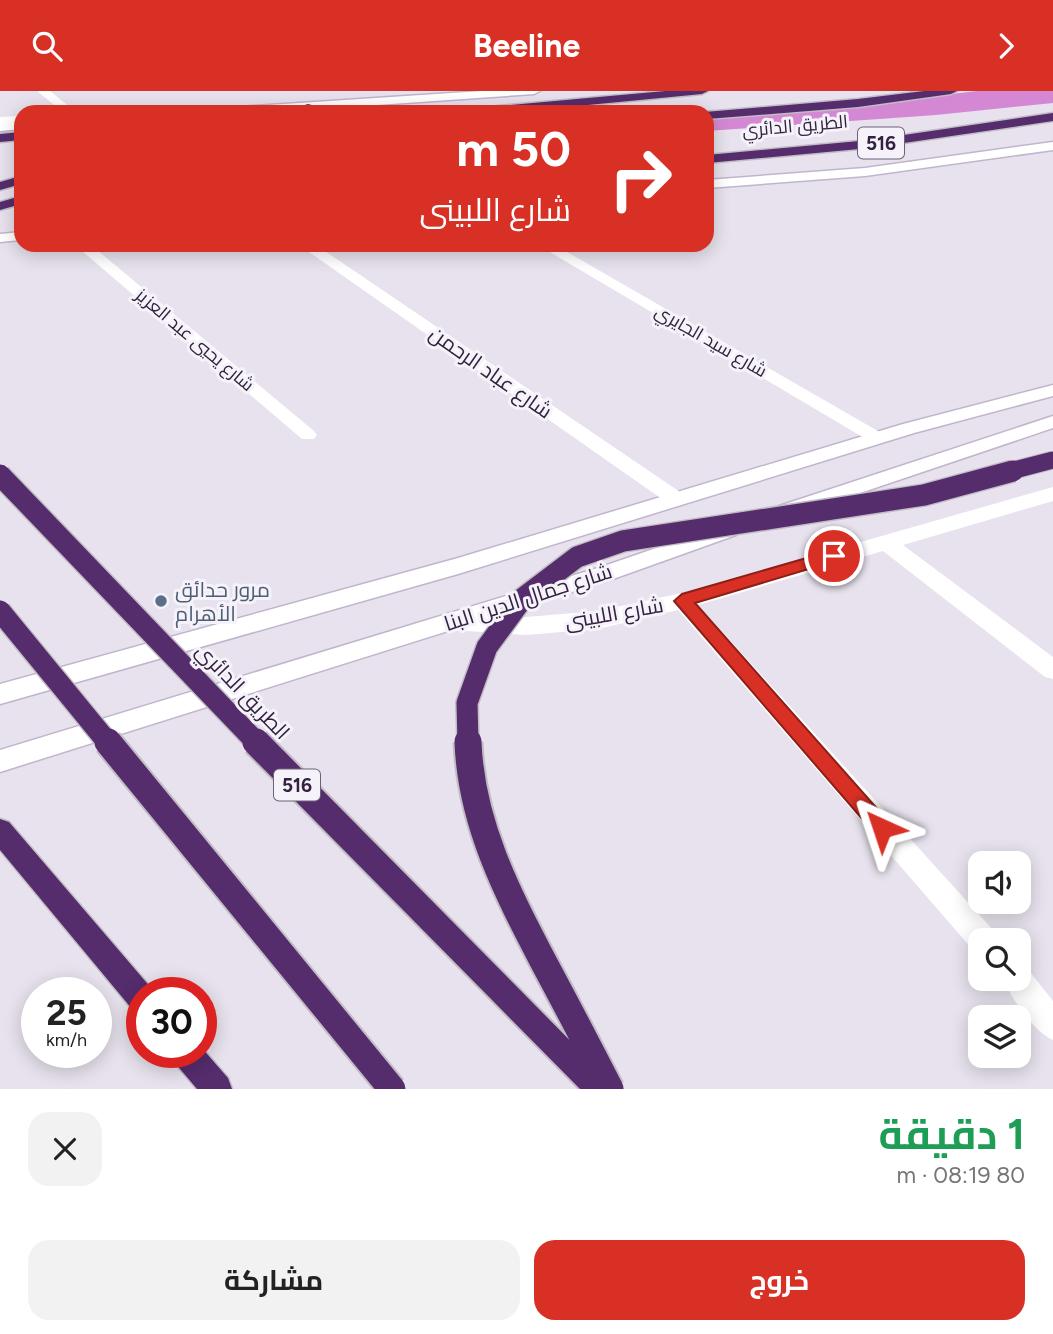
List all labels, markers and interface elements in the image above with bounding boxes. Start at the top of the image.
icon: search [28,27,66,65]
text: Beeline [473,27,580,65]
icon: forward [987,27,1025,65]
street label: الطريق الدائري [741,110,849,145]
text: 50 m [456,119,571,178]
road number: 516 [858,127,904,159]
icon: right [595,133,686,224]
text: شارع اللبينى [420,191,571,229]
street label: شارع يحيي عبد العزيز [130,283,259,397]
street label: شارع سيد الجايري [650,300,771,385]
street label: شارع عباد الرحمن [424,320,557,425]
pin [804,526,864,586]
icon: arrive [815,537,853,575]
street label: شارع جمال الدين البنا [441,558,616,638]
place label: مرور حدائق الأهرام [175,577,270,628]
street label: شارع اللبينى [563,592,665,636]
marker: مرور حدائق الأهرام [153,593,169,609]
street label: الطريق الدائري [188,638,295,747]
road number: 516 [274,769,320,800]
position arrow [845,791,919,865]
map controls [968,851,1031,1068]
button: sound [968,851,1031,914]
button: search [968,928,1031,991]
speed limit sign: 30 [126,977,217,1068]
text: 25 [46,992,87,1034]
button: layers [968,1005,1031,1068]
text: km/h [46,1029,87,1051]
text: 1 دقيقة [879,1109,1025,1160]
button: close [28,1112,102,1186]
text: 80 m · 08:19 [896,1161,1025,1189]
button: مشاركة [28,1240,520,1320]
button: خروج [534,1240,1025,1320]

